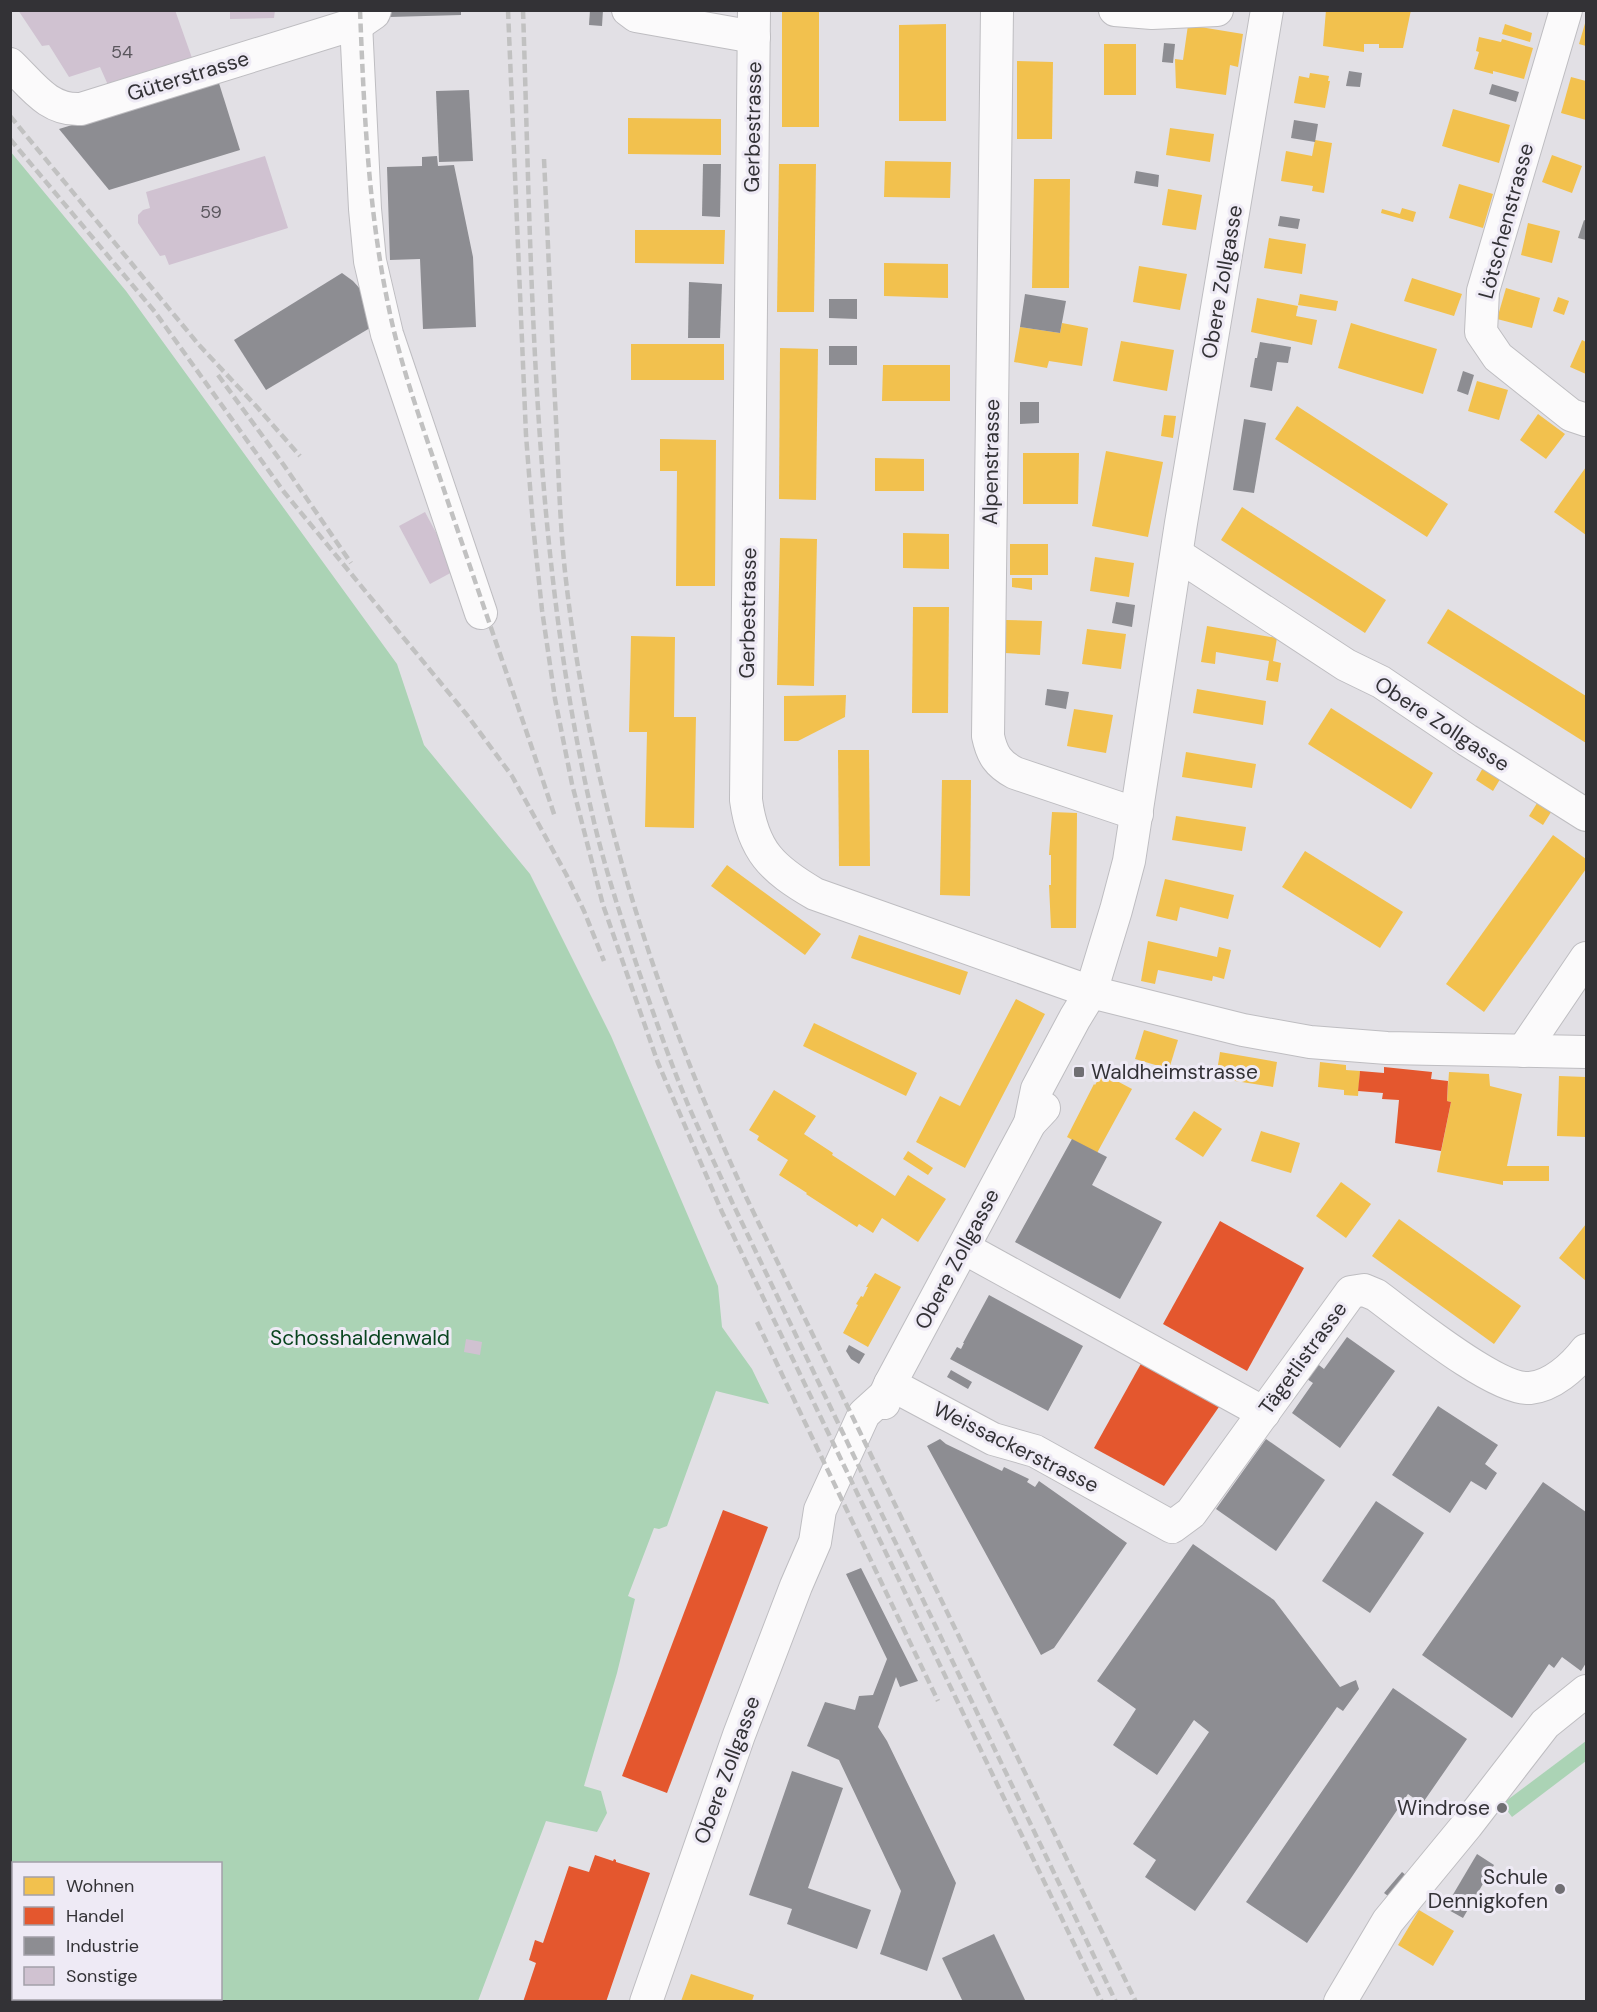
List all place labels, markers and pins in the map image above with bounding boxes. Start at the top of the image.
place label: Waldheimstrasse [1091,1058,1258,1086]
marker: Waldheimstrasse [1072,1065,1086,1079]
place label: Windrose [1397,1794,1490,1822]
marker: Windrose [1495,1801,1509,1815]
place label: Schule Dennigkofen [1428,1863,1548,1915]
marker: Schule Dennigkofen [1553,1882,1567,1896]

